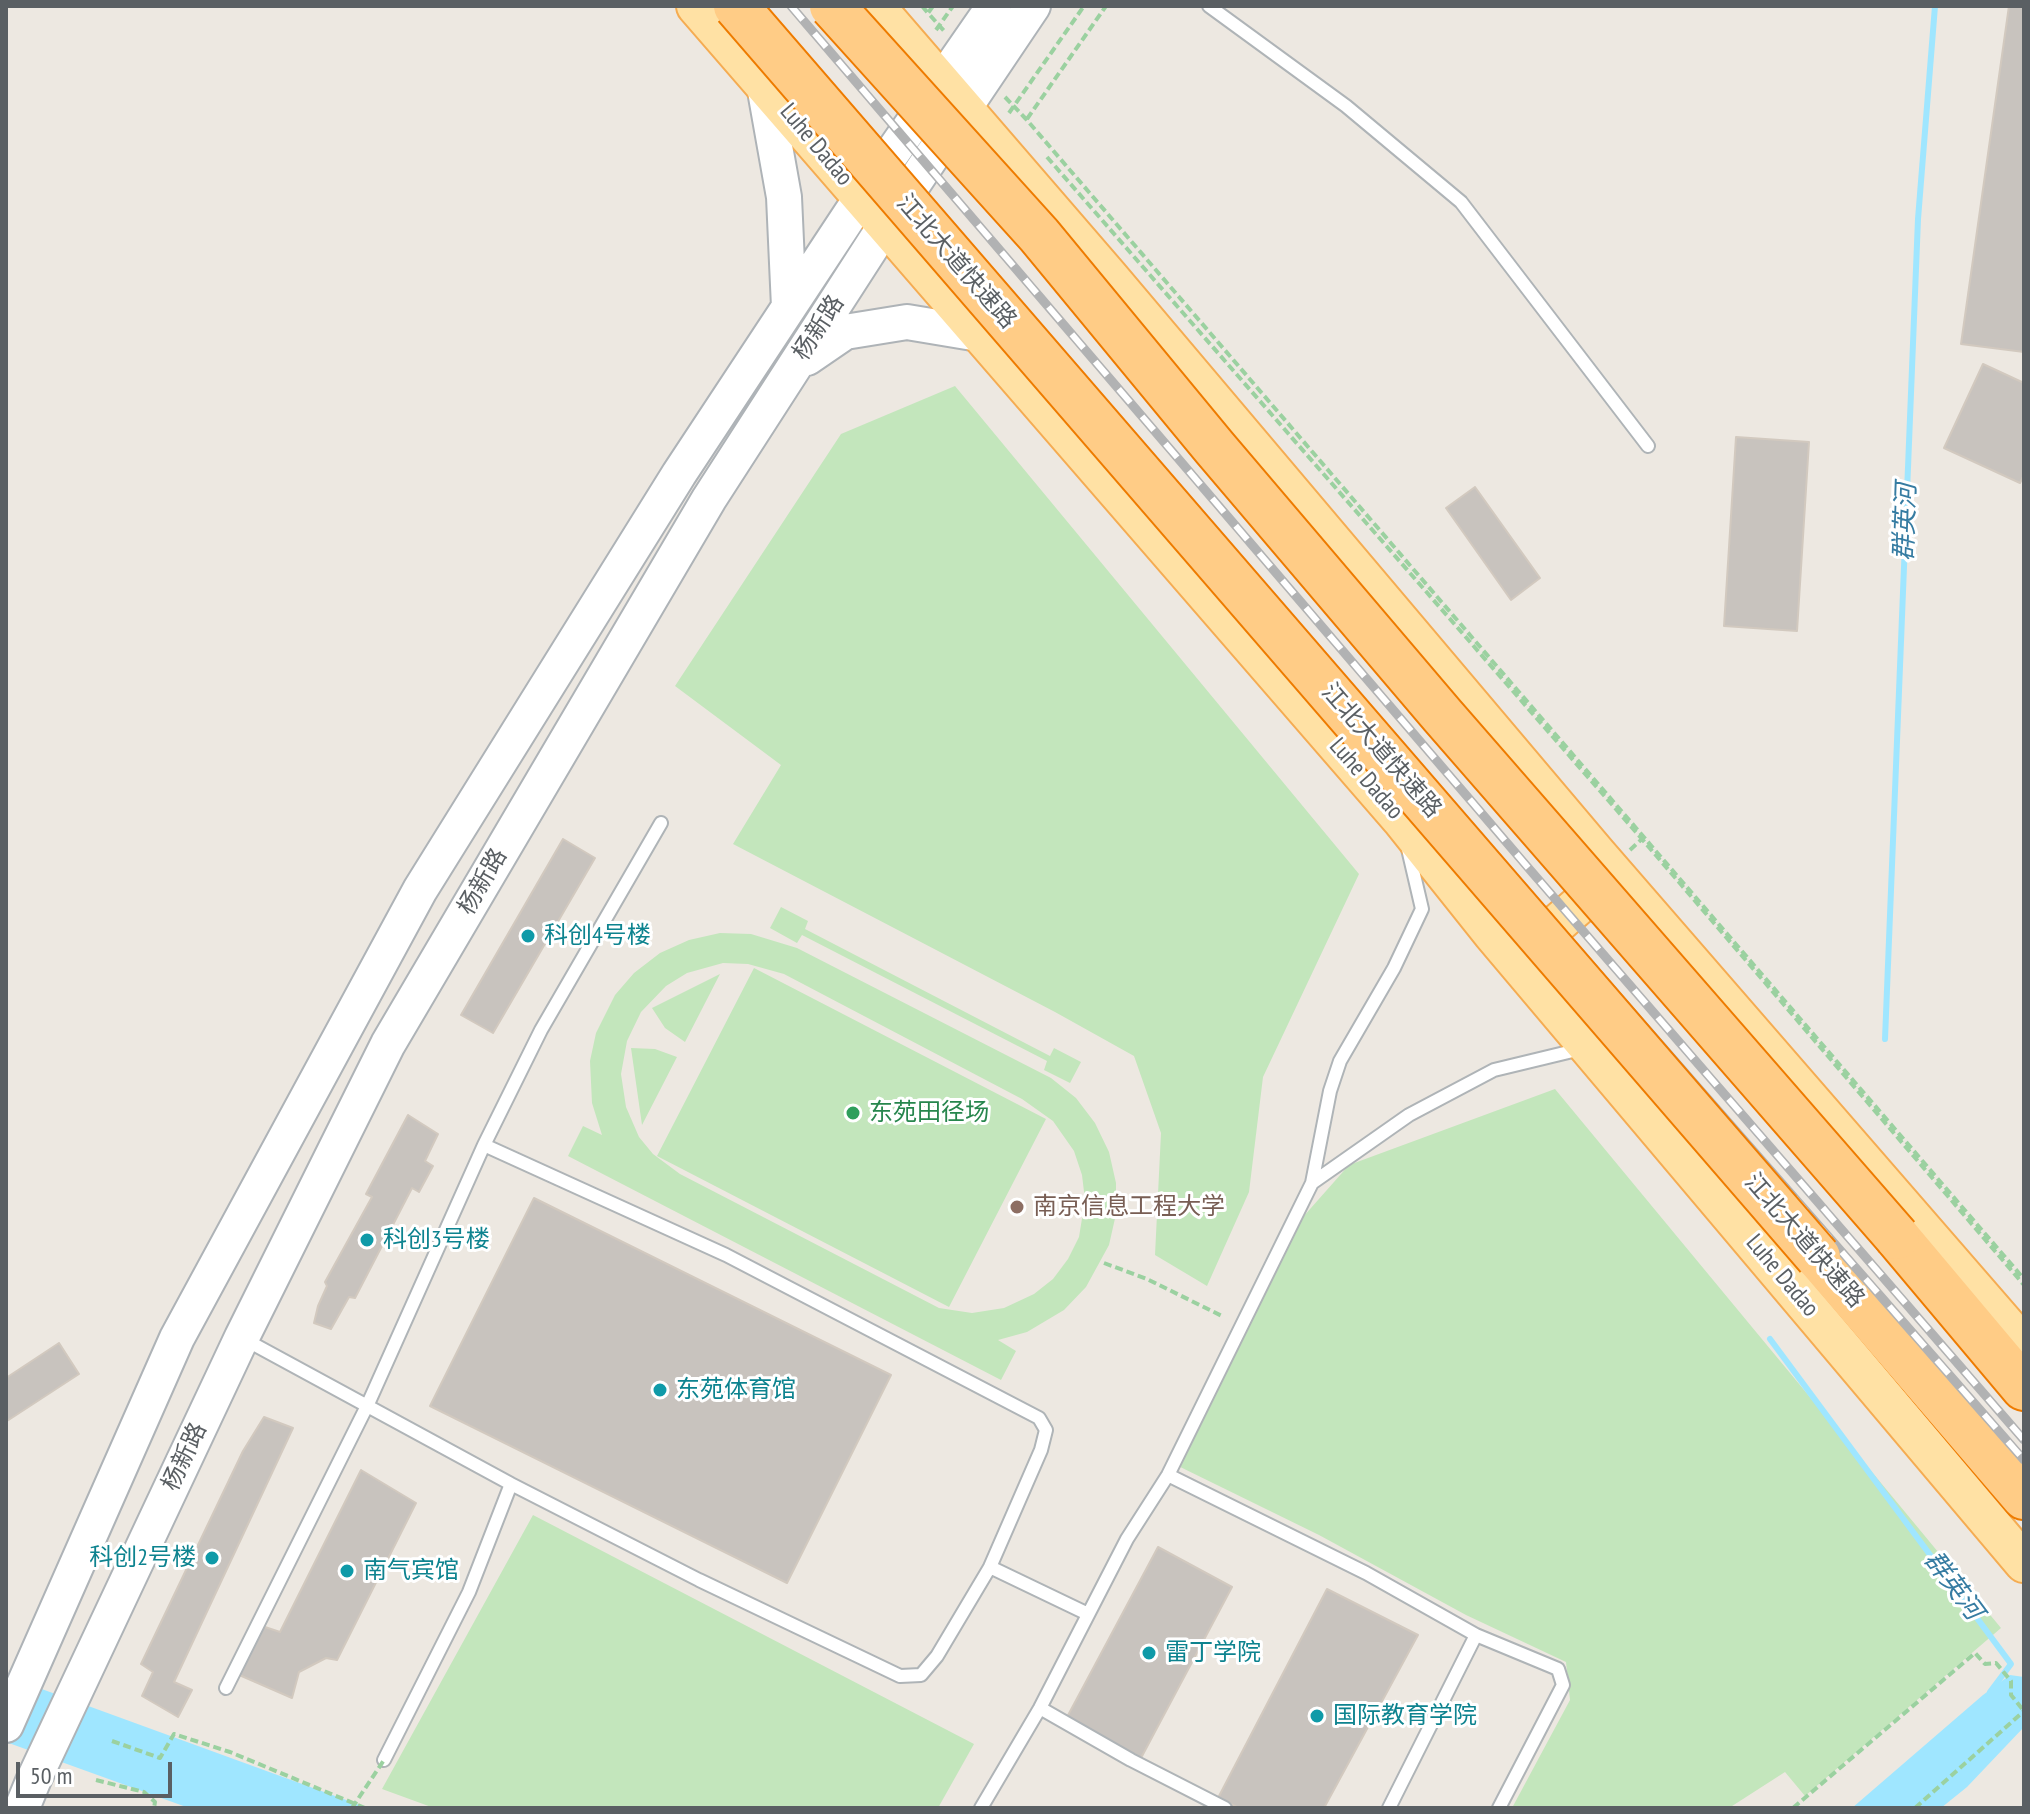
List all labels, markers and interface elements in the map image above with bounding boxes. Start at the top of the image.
street label: Luhe Dadao [773,98,859,192]
street label: 江北大道快速路 [890,189,1022,335]
street label: 杨新路 [787,290,851,366]
water label: 群英河 [1889,482,1923,562]
street label: 江北大道快速路 [1315,678,1447,824]
street label: Luhe Dadao [1323,733,1409,825]
street label: 杨新路 [453,844,513,920]
place label: 科创4号楼 [544,922,651,950]
marker: 科创4号楼 [519,927,537,945]
place label: 东苑田径场 [869,1099,989,1127]
marker: 东苑田径场 [844,1104,862,1122]
street label: 江北大道快速路 [1738,1168,1870,1314]
place label: 南京信息工程大学 [1033,1193,1225,1221]
marker: 南京信息工程大学 [1008,1198,1026,1216]
place label: 科创3号楼 [383,1226,490,1254]
street label: Luhe Dadao [1739,1229,1825,1323]
marker: 科创3号楼 [358,1231,376,1249]
place label: 东苑体育馆 [676,1376,796,1404]
marker: 东苑体育馆 [651,1381,669,1399]
street label: 杨新路 [157,1418,213,1496]
place label: 科创2号楼 [89,1544,196,1572]
water label: 群英河 [1917,1545,1989,1627]
marker: 科创2号楼 [203,1549,221,1567]
place label: 南气宾馆 [363,1557,459,1585]
marker: 南气宾馆 [338,1562,356,1580]
place label: 雷丁学院 [1165,1639,1261,1667]
marker: 雷丁学院 [1140,1644,1158,1662]
place label: 国际教育学院 [1333,1702,1477,1730]
marker: 国际教育学院 [1308,1707,1326,1725]
scale bar [20,1746,176,1796]
text: 50 m [30,1760,72,1791]

